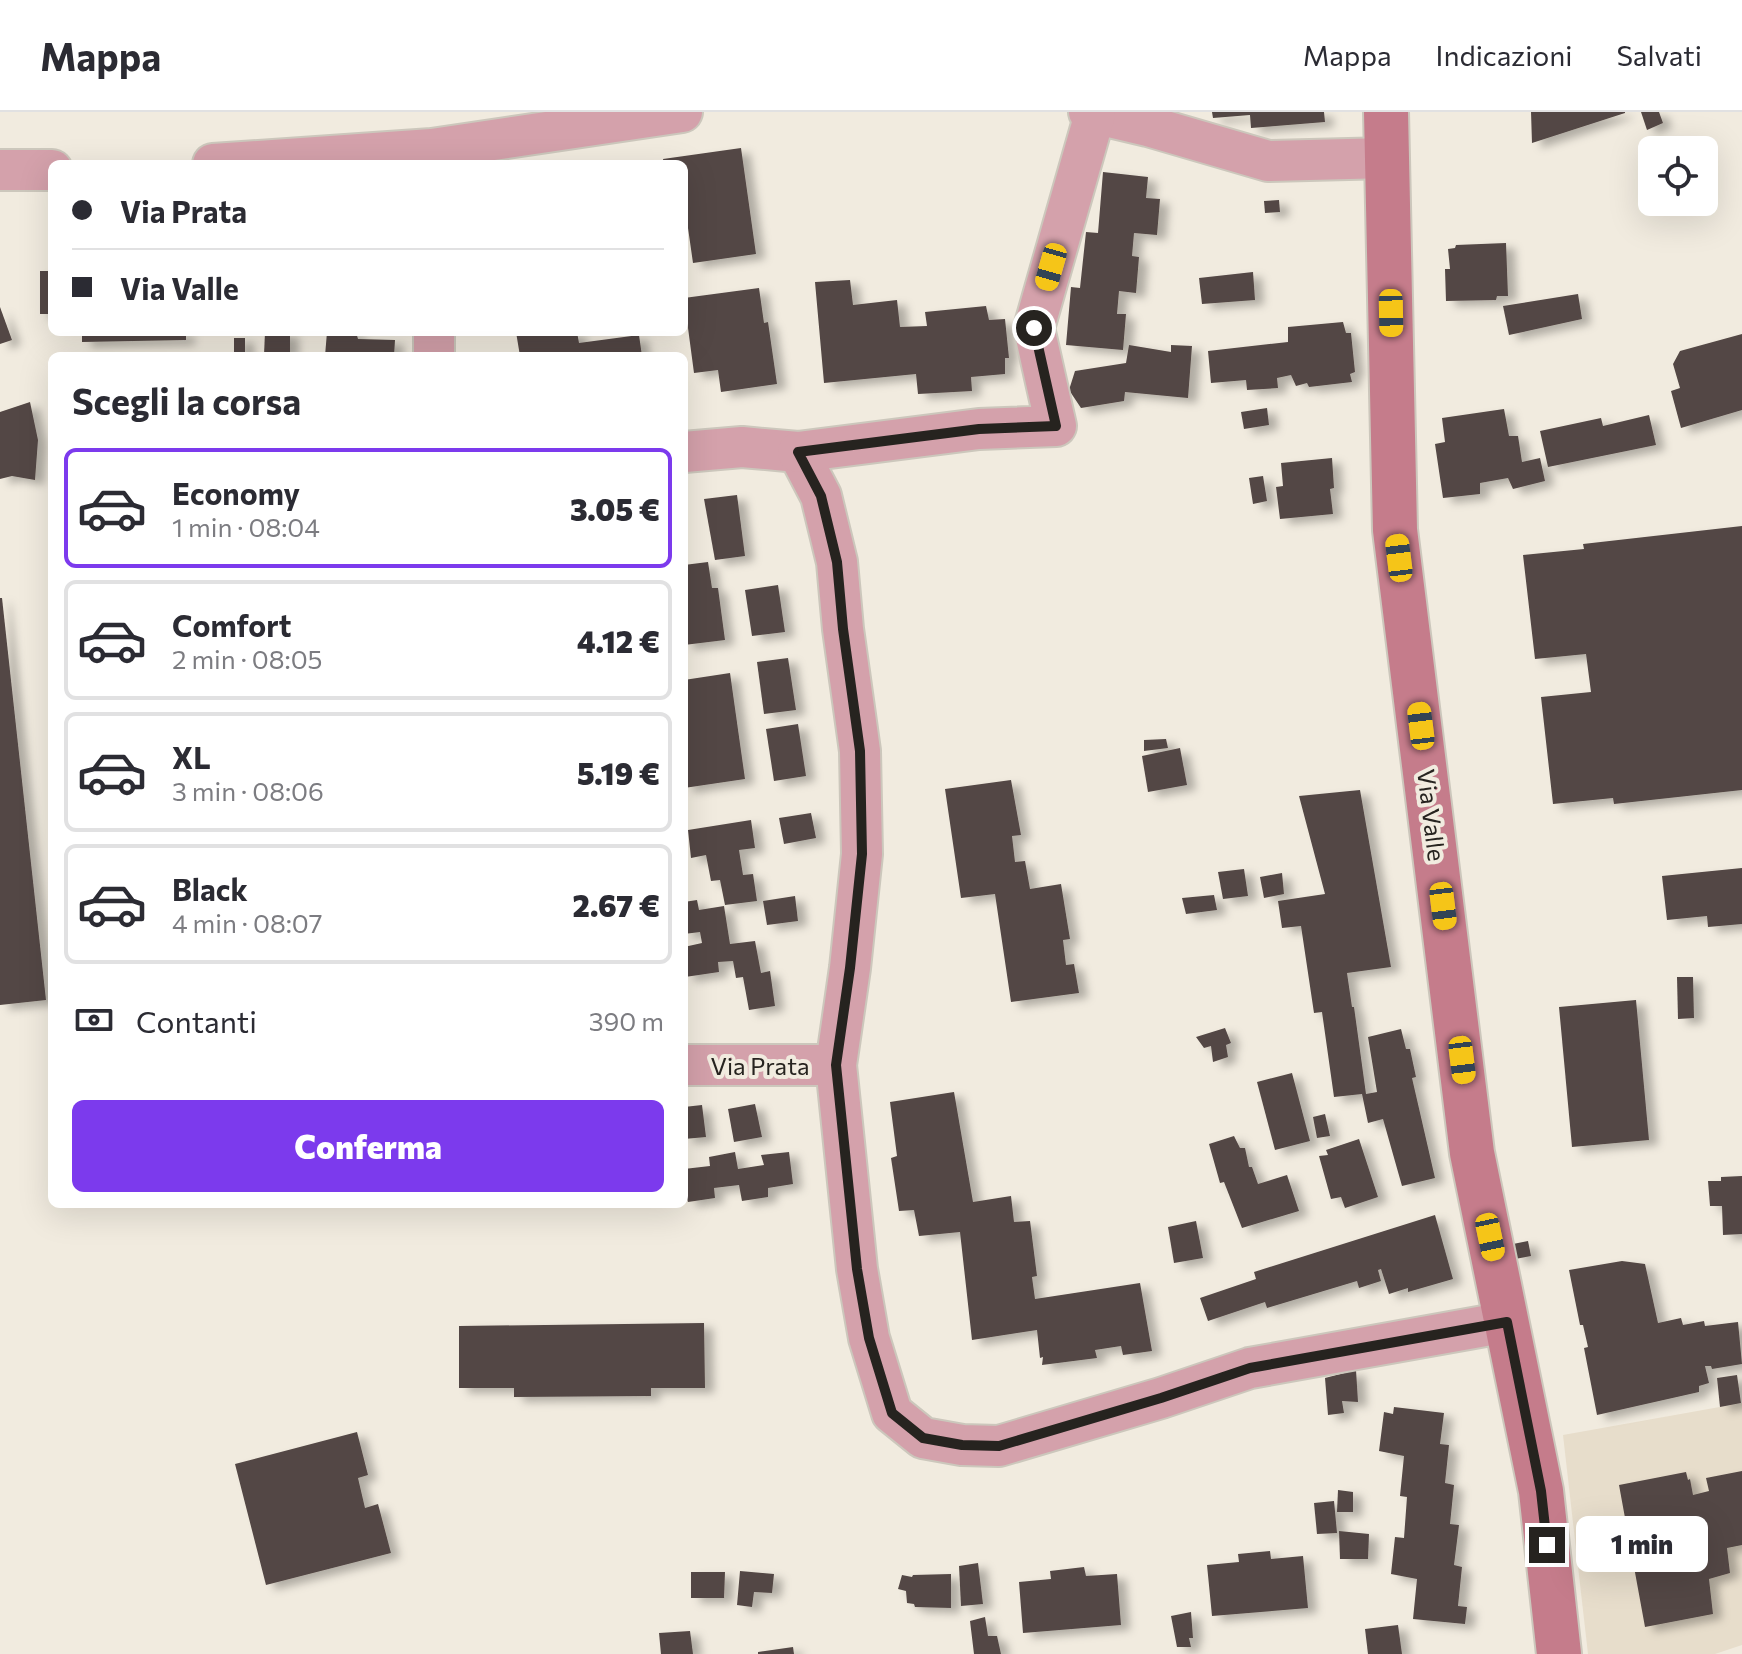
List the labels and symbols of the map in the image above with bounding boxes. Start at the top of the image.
car [1033,241,1069,293]
car [1379,289,1403,337]
route start [1016,310,1052,346]
car [1384,533,1414,583]
car [1406,701,1436,751]
street label: Via Valle [1412,767,1452,863]
car [1428,881,1458,931]
car [1447,1035,1477,1085]
street label: Via Prata [710,1051,810,1080]
car [1473,1211,1507,1263]
callout: 1 min [1575,1517,1707,1573]
route end [1529,1527,1565,1563]

